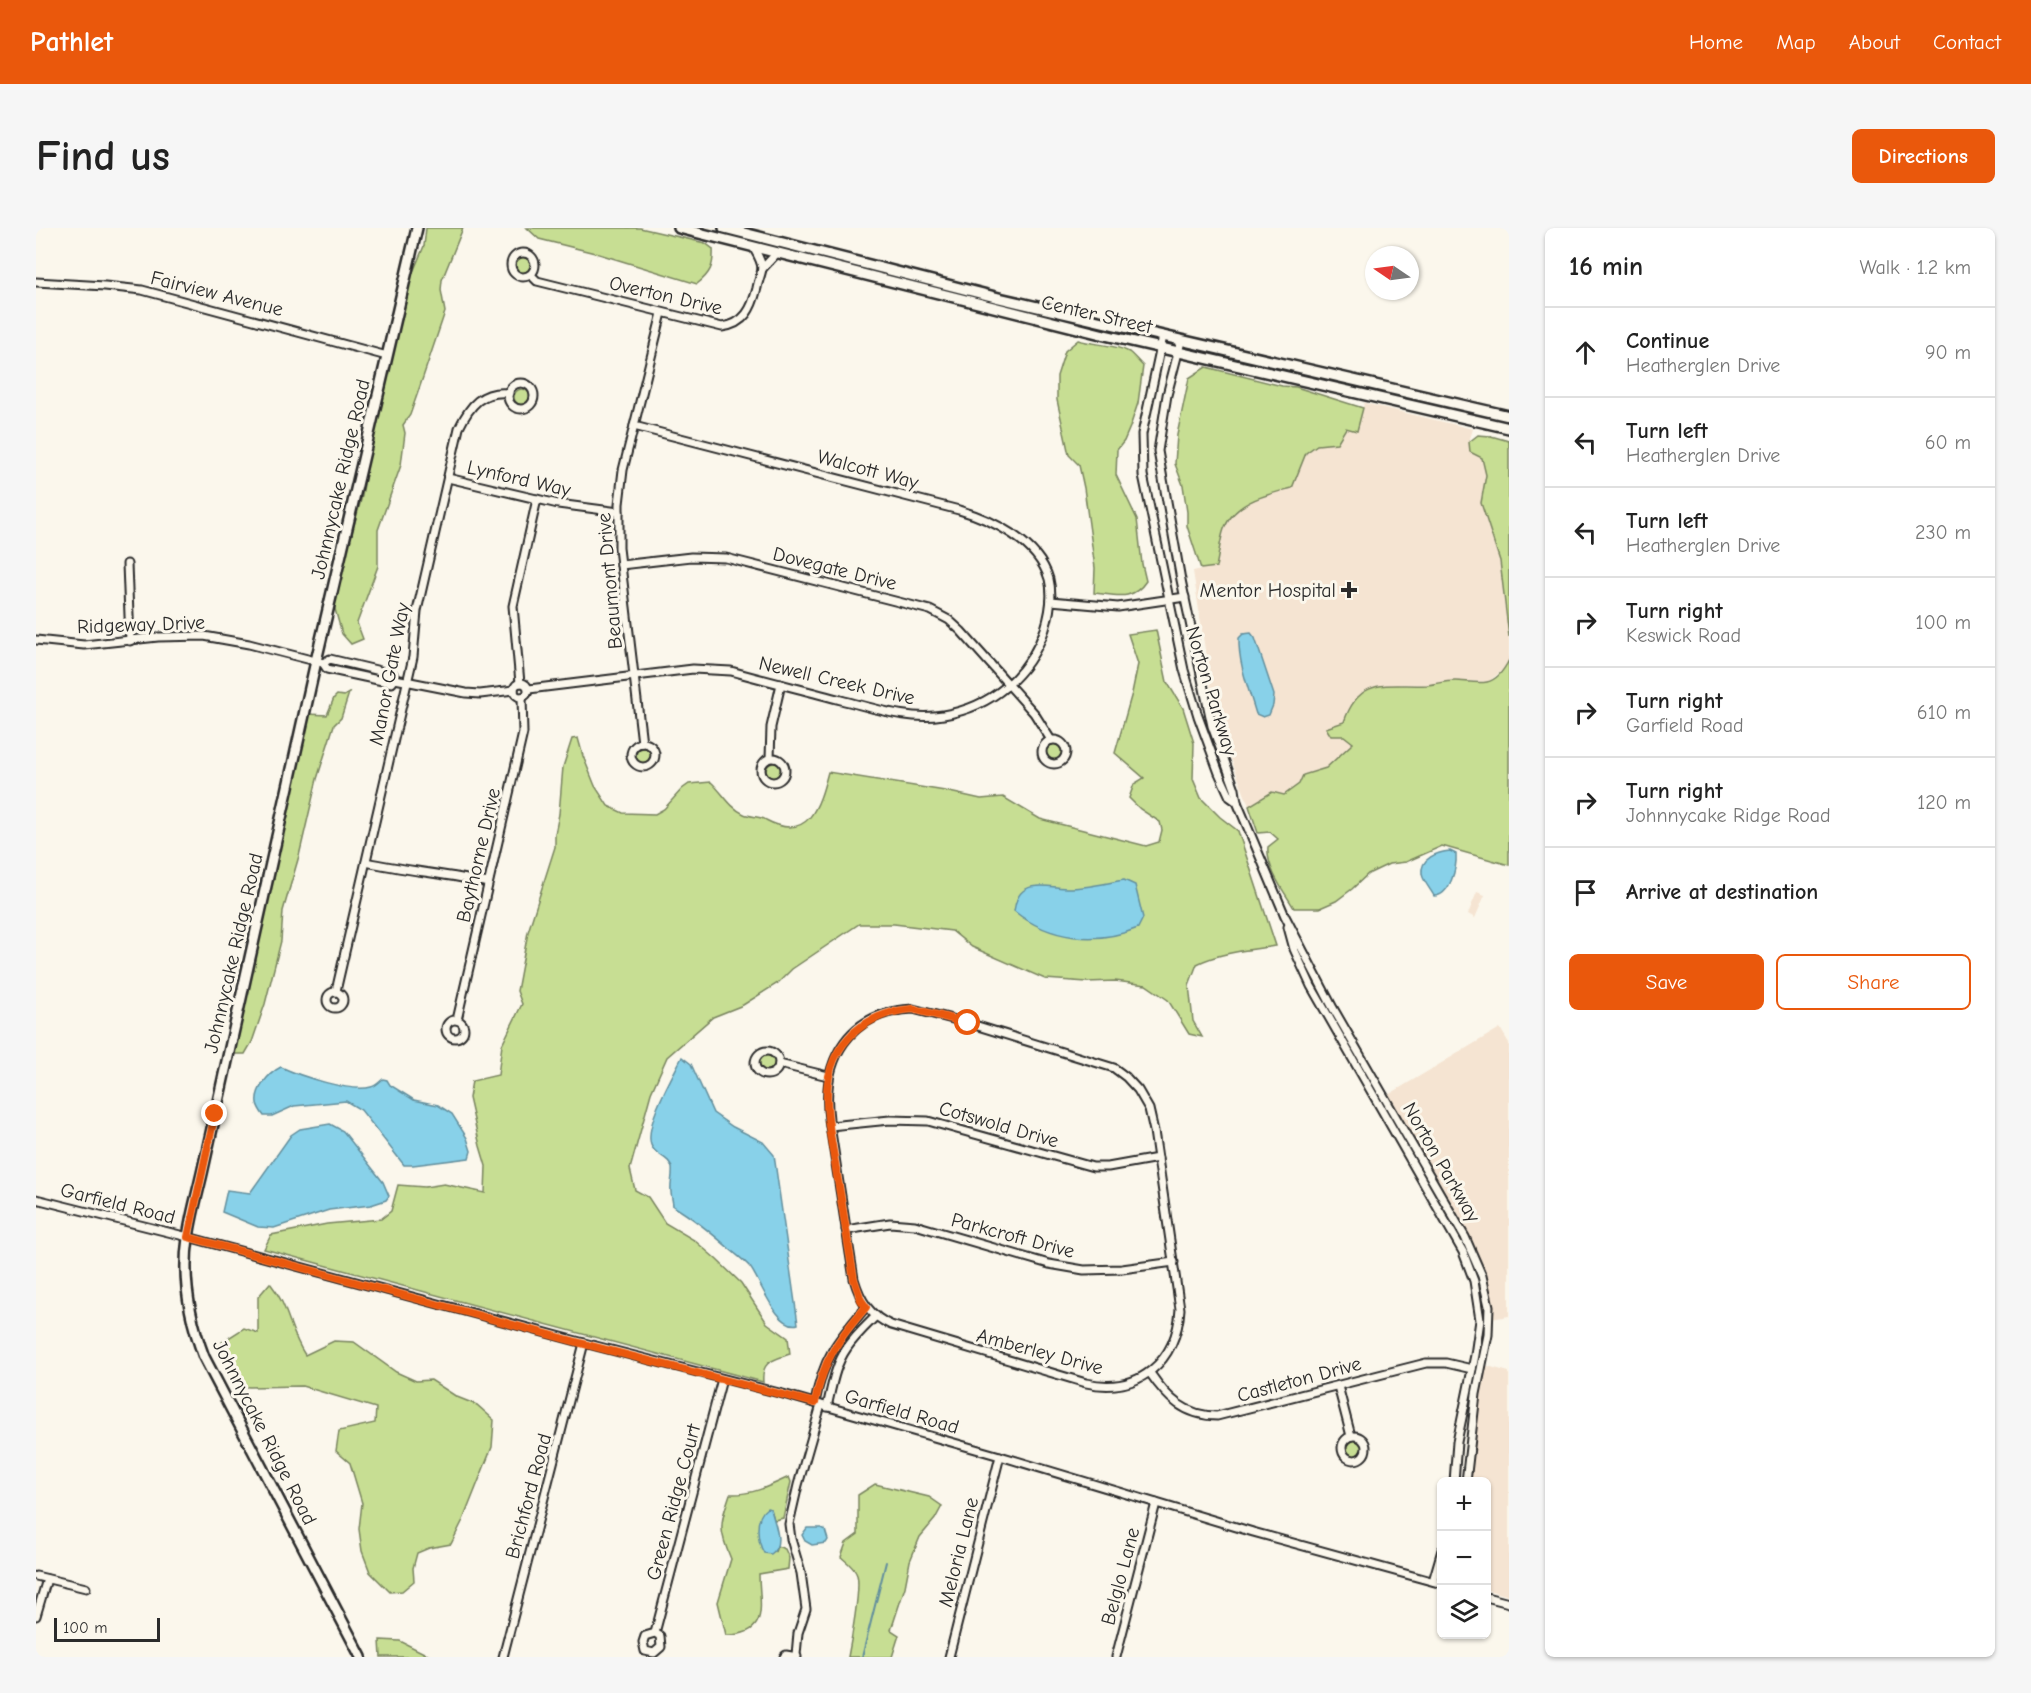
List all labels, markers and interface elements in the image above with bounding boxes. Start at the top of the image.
text: Pathlet [30,26,113,58]
text: Home [1689,30,1743,54]
text: Map [1776,30,1816,54]
text: About [1849,30,1900,54]
text: Contact [1933,30,2001,54]
button: Directions [1852,129,1995,183]
text: Find us [36,132,170,181]
north arrow [1365,246,1419,300]
text: 16 min [1569,252,1643,282]
text: Walk · 1.2 km [1859,256,1971,279]
street label: Fairview Avenue [148,266,285,321]
street label: Overton Drive [607,271,725,320]
street label: Center Street [1039,291,1156,339]
text: Continue [1626,328,1709,354]
icon: ahead [1569,336,1602,369]
text: 90 m [1925,341,1971,364]
text: Heatherglen Drive [1626,354,1780,377]
street label: Johnnycake Ridge Road [306,377,375,581]
text: Turn left [1626,418,1708,444]
icon: left [1569,426,1602,459]
text: 60 m [1925,431,1971,454]
text: Heatherglen Drive [1626,444,1780,467]
street label: Walcott Way [815,445,921,494]
street label: Lynford Way [465,455,573,502]
text: Turn left [1626,508,1708,534]
street label: Beaumont Drive [592,512,627,650]
icon: left [1569,516,1602,549]
text: 230 m [1915,521,1971,544]
text: Heatherglen Drive [1626,534,1780,557]
street label: Dovegate Drive [771,542,899,595]
place label: Mentor Hospital [1200,579,1336,602]
marker: Mentor Hospital [1340,581,1358,599]
text: Turn right [1626,598,1723,624]
street label: Manor Gate Way [364,601,415,747]
icon: right [1569,606,1602,639]
street label: Ridgeway Drive [77,611,206,638]
text: 100 m [1916,611,1971,634]
street label: Norton Parkway [1181,624,1242,759]
text: Keswick Road [1626,624,1741,647]
street label: Newell Creek Drive [757,651,917,710]
text: Turn right [1626,688,1723,714]
icon: right [1569,696,1602,729]
text: 610 m [1917,701,1971,724]
text: Garfield Road [1626,714,1744,737]
text: Turn right [1626,778,1723,804]
street label: Baythorne Drive [452,786,505,925]
icon: right [1569,786,1602,819]
text: 120 m [1917,791,1971,814]
text: Johnnycake Ridge Road [1626,804,1831,827]
street label: Johnnycake Ridge Road [199,851,268,1055]
icon: arrive [1569,876,1602,909]
text: Arrive at destination [1626,879,1818,905]
button: Save [1569,954,1764,1010]
button: Share [1776,954,1971,1010]
route start [954,1009,980,1035]
street label: Cotswold Drive [936,1096,1061,1153]
street label: Norton Parkway [1398,1098,1485,1226]
route end [201,1100,227,1126]
street label: Garfield Road [58,1178,178,1229]
street label: Parkcroft Drive [949,1208,1077,1263]
street label: Amberley Drive [974,1324,1106,1379]
street label: Johnnycake Ridge Road [208,1336,321,1529]
street label: Castleton Drive [1235,1352,1364,1407]
street label: Garfield Road [842,1384,962,1439]
street label: Green Ridge Court [642,1420,706,1583]
street label: Brichford Road [501,1431,556,1561]
map controls [1437,1477,1491,1639]
button: + [1437,1477,1491,1531]
street label: Meloria Lane [934,1495,983,1609]
street label: Belglo Lane [1096,1525,1145,1627]
button: − [1437,1531,1491,1585]
button: layers [1437,1585,1491,1639]
scale bar [54,1615,160,1642]
text: 100 m [63,1619,107,1637]

